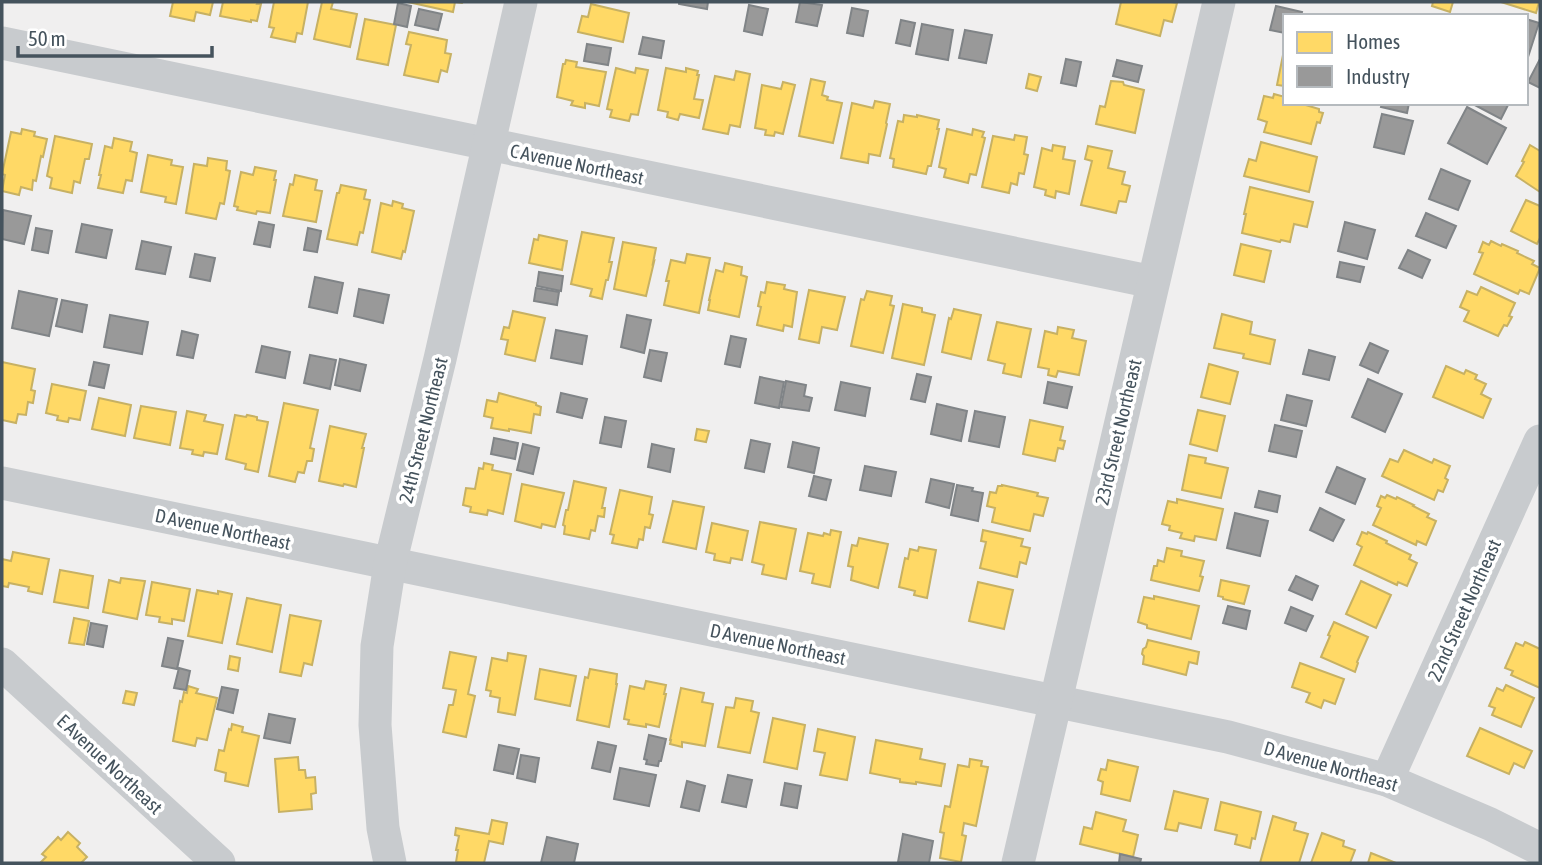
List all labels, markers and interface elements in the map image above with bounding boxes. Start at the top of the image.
scale bar [18,14,212,58]
legend [1283,14,1528,105]
text: 50 m [28,26,66,50]
text: Homes [1346,29,1400,53]
text: Industry [1346,64,1410,88]
street label: C Avenue Northeast [508,139,646,189]
street label: 24th Street Northeast [394,355,452,505]
street label: 23rd Street Northeast [1090,357,1146,507]
street label: D Avenue Northeast [153,504,293,554]
street label: 22nd Street Northeast [1423,536,1505,684]
street label: D Avenue Northeast [708,619,848,669]
street label: E Avenue Northeast [53,710,167,818]
street label: D Avenue Northeast [1261,736,1401,796]

